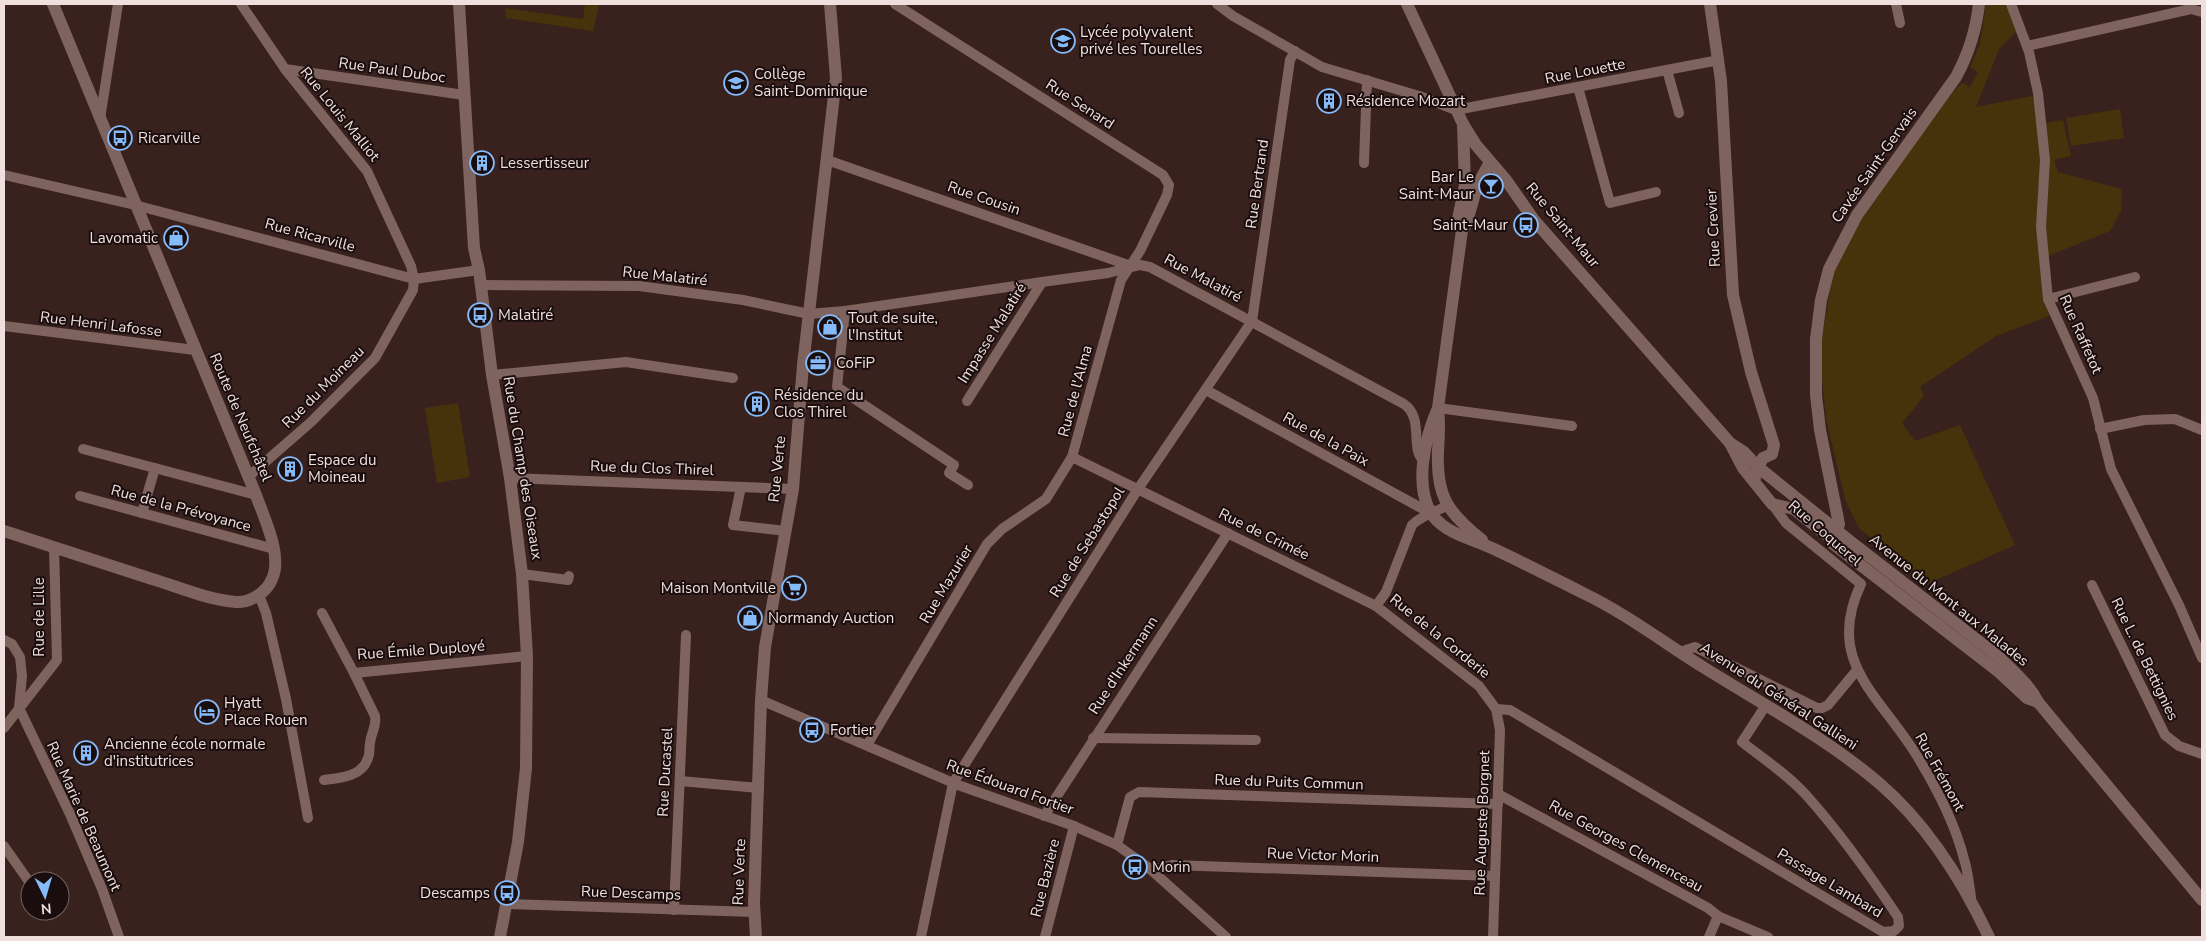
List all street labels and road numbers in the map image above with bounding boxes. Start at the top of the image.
street label: Rue Paul Duboc [337,53,447,87]
street label: Rue Louette [1543,53,1627,89]
street label: Rue Louis Malliot [296,63,385,166]
street label: Rue Senard [1042,74,1118,134]
street label: Cavée Saint-Gervais [1827,103,1921,227]
street label: Rue Bertrand [1241,138,1273,230]
street label: Rue Cousin [945,176,1023,220]
street label: Rue Saint-Maur [1521,178,1605,272]
street label: Rue Crevier [1701,188,1725,268]
street label: Rue Ricarville [263,213,357,257]
street label: Rue Malatiré [1161,249,1245,307]
street label: Rue Malatiré [621,262,709,290]
street label: Impasse Malatiré [953,279,1031,387]
street label: Rue Raffetot [2055,291,2108,377]
street label: Rue Henri Lafosse [39,307,163,341]
street label: Rue du Moineau [277,341,369,433]
street label: Rue de l'Alma [1053,343,1097,439]
street label: Route de Neufchâtel [205,350,277,485]
street label: Rue du Champ des Oiseaux [499,375,547,561]
street label: Rue de la Paix [1279,407,1373,471]
street label: Rue Verte [764,435,790,503]
street label: Rue du Clos Thirel [590,456,715,480]
street label: Rue de la Prévoyance [109,480,253,536]
street label: Rue de Sebastopol [1045,482,1129,601]
street label: Rue Coquerel [1784,496,1866,571]
street label: Rue de Crimée [1215,503,1313,565]
street label: Avenue du Mont aux Malades [1865,529,2033,671]
street label: Rue Mazurier [915,540,978,627]
street label: Rue de Lille [29,577,49,657]
street label: Rue de la Corderie [1386,589,1494,683]
street label: Rue L. de Bettignies [2107,594,2183,724]
street label: Rue d'Inkermann [1084,612,1162,718]
street label: Rue Émile Duployé [356,636,486,664]
street label: Avenue du Général Gallieni [1696,638,1862,754]
street label: Rue Ducastel [653,726,677,817]
street label: Rue Frémont [1910,729,1970,815]
street label: Rue Marie de Beaumont [42,738,126,895]
street label: Rue Auguste Borgnet [1469,749,1495,896]
street label: Rue Édouard Fortier [943,755,1077,820]
street label: Rue du Puits Commun [1214,769,1364,795]
street label: Rue Georges Clemenceau [1545,795,1707,897]
street label: Rue Bazière [1026,837,1064,919]
street label: Rue Verte [728,838,750,906]
street label: Rue Victor Morin [1267,843,1379,867]
street label: Passage Lambard [1774,844,1886,922]
street label: Rue Descamps [581,881,681,905]

